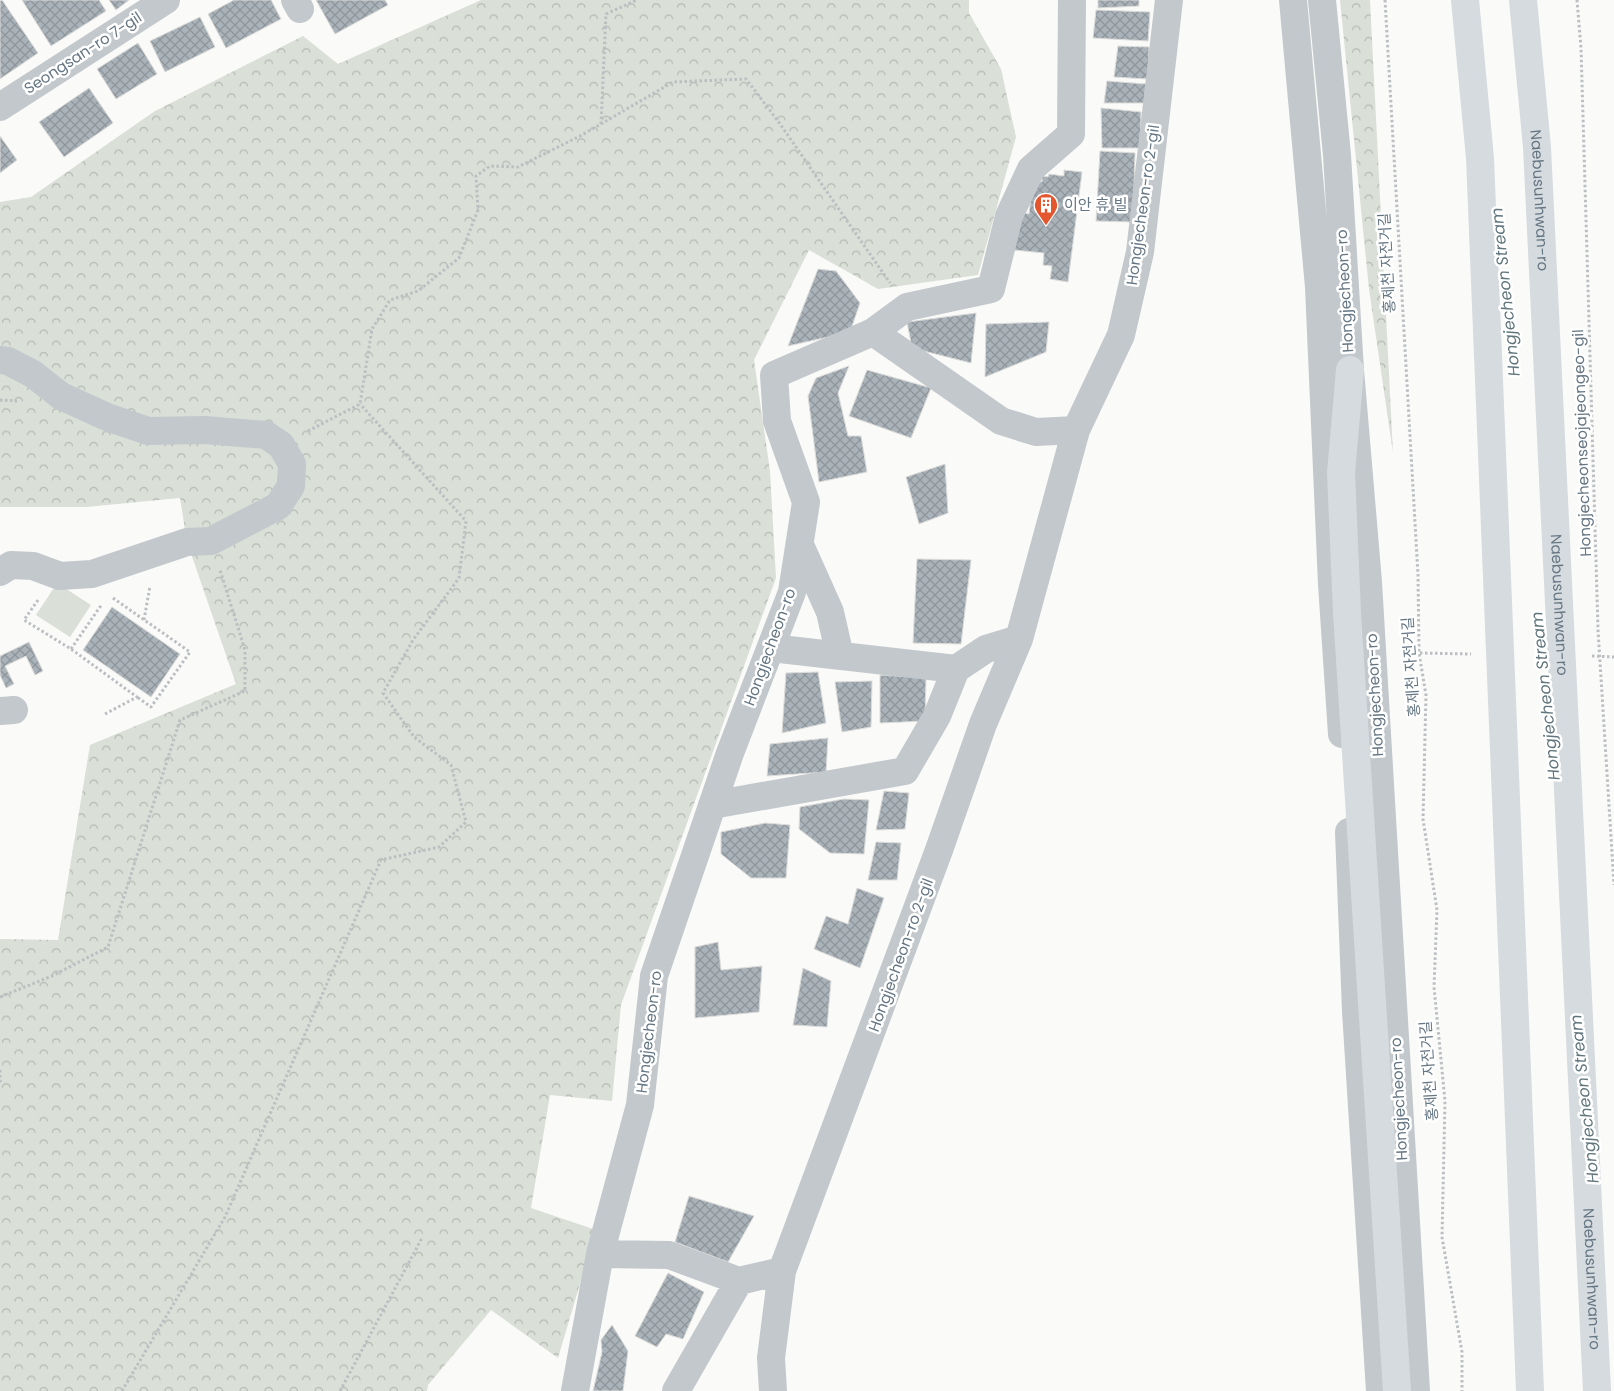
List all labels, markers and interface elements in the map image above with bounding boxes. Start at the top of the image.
street label: Seongsan-ro 7-gil [20,7,146,99]
street label: Hongjecheon-ro 2-gil [1121,123,1164,287]
street label: Naebusunhwan-ro [1525,128,1554,272]
building icon: 이안 휴 빌 [1033,192,1059,226]
place label: 이안 휴 빌 [1064,194,1127,215]
water label: Hongjecheon Stream [1485,206,1526,378]
street label: 홍제천 자전거길 [1373,212,1400,314]
street label: Hongjecheon-ro [1331,229,1358,353]
street label: Hongjecheonseojajeongeo-gil [1567,329,1596,557]
street label: Naebusunhwan-ro [1546,533,1573,676]
street label: Hongjecheon-ro [739,585,801,708]
water label: Hongjecheon Stream [1525,610,1566,782]
street label: 홍제천 자전거길 [1397,616,1424,718]
street label: Hongjecheon-ro [1361,633,1388,757]
street label: Hongjecheon-ro 2-gil [863,875,938,1034]
street label: Hongjecheon-ro [631,969,666,1094]
water label: Hongjecheon Stream [1564,1013,1605,1185]
street label: 홍제천 자전거길 [1415,1020,1442,1122]
street label: Hongjecheon-ro [1385,1037,1412,1161]
street label: Naebusunhwan-ro [1578,1208,1606,1350]

